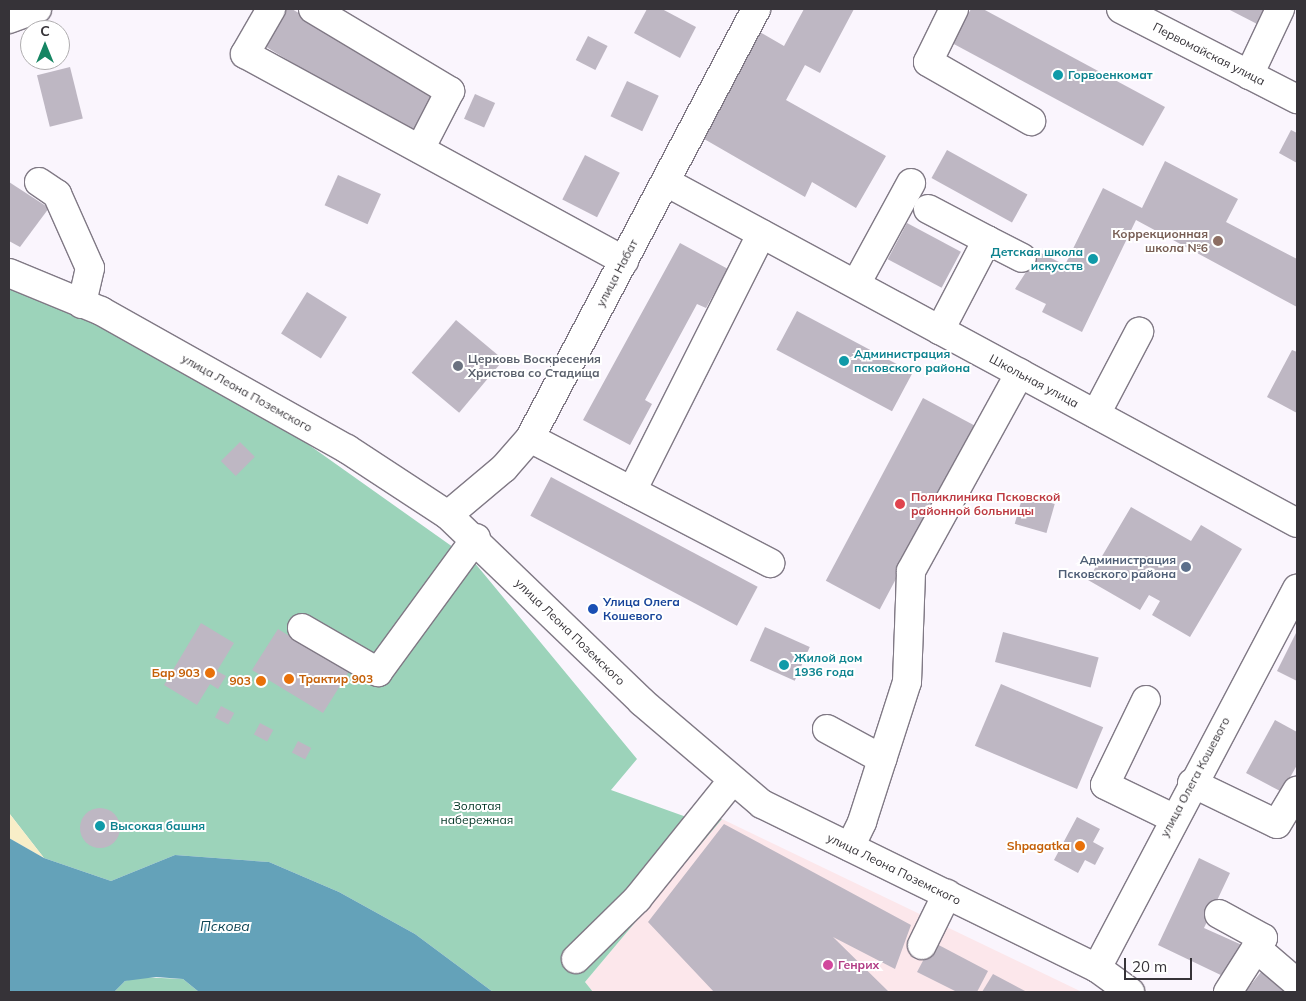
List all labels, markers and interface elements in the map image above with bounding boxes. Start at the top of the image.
street label: Первомайская улица [1151,19,1267,89]
north arrow [20,20,70,70]
text: С [40,22,50,40]
place label: Горвоенкомат [1068,68,1153,82]
marker: Горвоенкомат [1052,69,1064,81]
place label: Коррекционная школа №6 [1112,227,1208,255]
marker: Коррекционная школа №6 [1212,235,1224,247]
street label: улица Набат [593,237,641,309]
place label: Детская школа искусств [991,245,1083,273]
marker: Детская школа искусств [1087,253,1099,265]
place label: Администрация псковского района [854,347,970,375]
street label: улица Леона Поземского [179,351,315,435]
street label: Школьная улица [987,351,1081,411]
place label: Церковь Воскресения Христова со Стадища [468,352,601,380]
marker: Администрация псковского района [838,355,850,367]
marker: Церковь Воскресения Христова со Стадища [452,360,464,372]
place label: Поликлиника Псковской районной больницы [911,490,1060,518]
marker: Поликлиника Псковской районной больницы [893,497,907,511]
place label: Администрация Псковского района [1058,553,1176,581]
marker: Администрация Псковского района [1180,561,1192,573]
street label: улица Леона Поземского [512,576,628,688]
place label: Улица Олега Кошевого [603,595,680,623]
marker: Улица Олега Кошевого [587,603,599,615]
place label: Жилой дом 1936 года [794,651,862,679]
marker: Жилой дом 1936 года [778,659,790,671]
place label: Бар 903 [152,666,200,680]
marker: Бар 903 [204,667,216,679]
place label: Трактир 903 [299,672,373,686]
marker: Трактир 903 [283,673,295,685]
place label: 903 [229,674,251,688]
marker: 903 [255,675,267,687]
street label: улица Олега Кошевого [1157,714,1233,840]
park label: Золотая набережная [441,799,513,827]
place label: Высокая башня [110,819,205,833]
marker: Высокая башня [94,820,106,832]
street label: улица Леона Поземского [825,830,963,908]
place label: Shpagatka [1007,839,1070,853]
marker: Shpagatka [1074,840,1086,852]
water label: Пскова [200,918,250,934]
scale bar [1126,948,1194,980]
text: 20 m [1132,957,1167,976]
place label: Генрих [838,958,879,972]
marker: Генрих [822,959,834,971]

